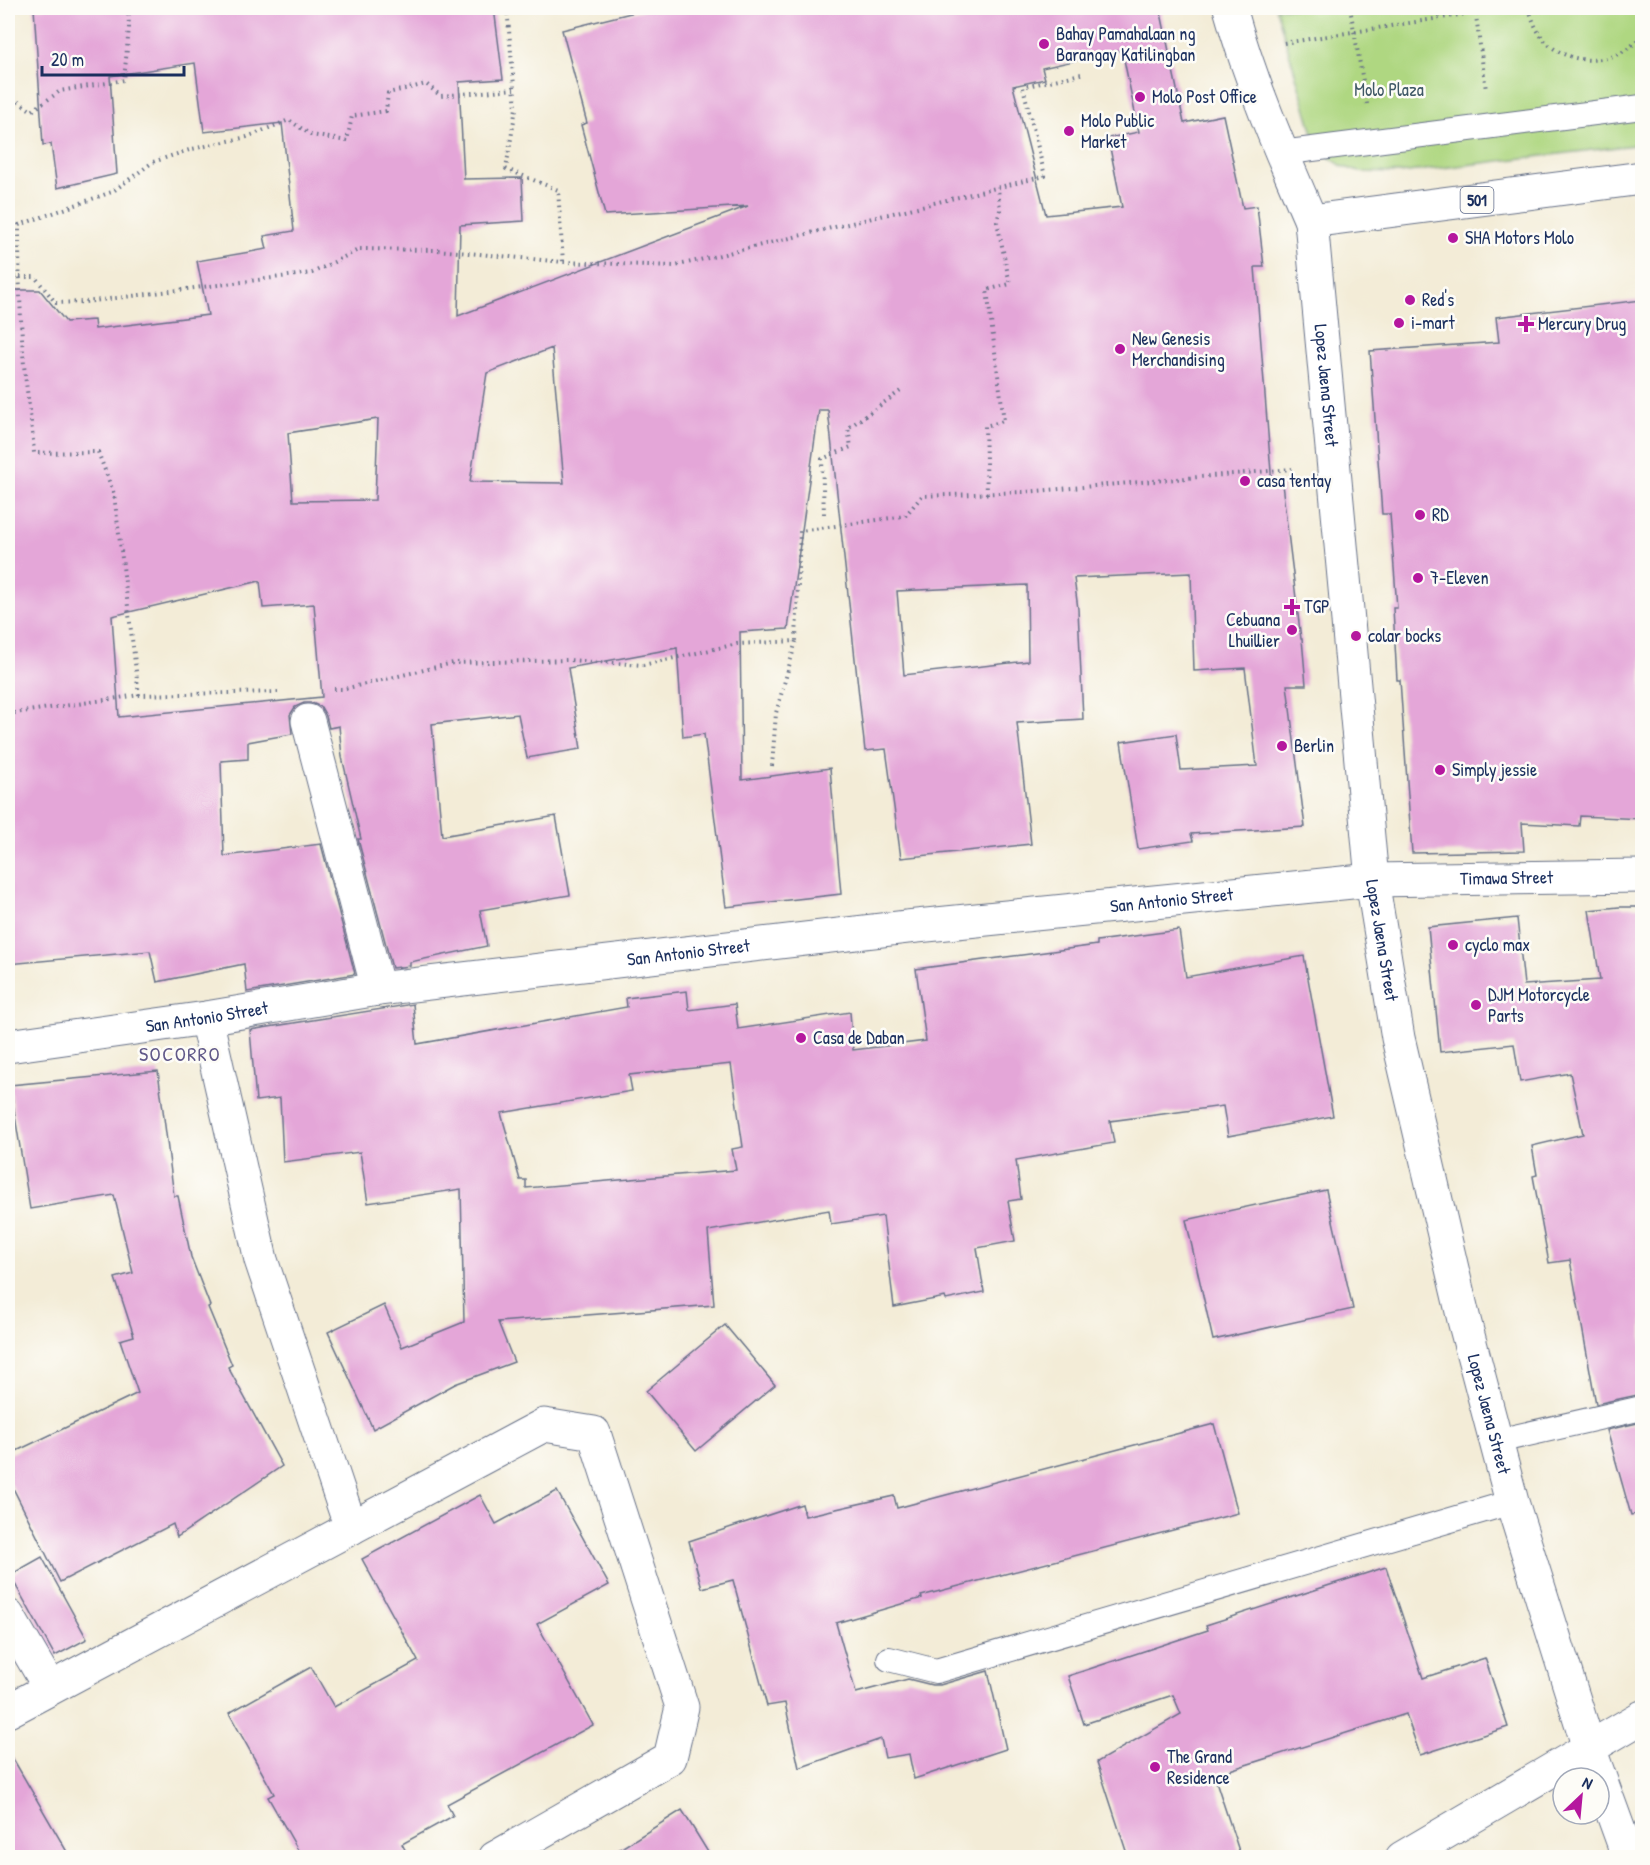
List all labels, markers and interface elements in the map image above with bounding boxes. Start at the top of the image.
place label: Bahay Pamahalaan ng Barangay Katilingban [1056,21,1196,67]
marker: Bahay Pamahalaan ng Barangay Katilingban [1037,37,1051,51]
scale bar [42,39,184,77]
text: 20 m [51,47,84,72]
park label: Molo Plaza [1354,77,1424,102]
place label: Molo Post Office [1152,84,1257,109]
marker: Molo Post Office [1133,90,1147,104]
place label: Molo Public Market [1081,108,1154,154]
marker: Molo Public Market [1062,124,1076,138]
road number: 501 [1460,187,1494,213]
place label: SHA Motors Molo [1465,225,1574,250]
marker: SHA Motors Molo [1446,231,1460,245]
place label: Red's [1422,287,1454,312]
marker: Red's [1403,293,1417,307]
place label: i-mart [1411,310,1456,335]
place label: Mercury Drug [1538,311,1626,336]
marker: i-mart [1392,316,1406,330]
marker: Mercury Drug [1519,317,1533,331]
street label: Lopez Jaena Street [1309,323,1345,448]
place label: New Genesis Merchandising [1132,326,1225,372]
marker: New Genesis Merchandising [1113,342,1127,356]
place label: casa tentay [1257,468,1332,493]
marker: casa tentay [1238,474,1252,488]
place label: RD [1432,502,1449,527]
marker: RD [1413,508,1427,522]
place label: 7-Eleven [1430,565,1489,590]
marker: 7-Eleven [1411,571,1425,585]
place label: TGP [1304,594,1330,619]
marker: TGP [1285,600,1299,614]
place label: Cebuana Lhuillier [1226,607,1280,653]
marker: Cebuana Lhuillier [1285,623,1299,637]
place label: colar bocks [1368,623,1441,648]
marker: colar bocks [1349,629,1363,643]
place label: Berlin [1294,733,1334,758]
marker: Berlin [1275,739,1289,753]
place label: Simply jessie [1452,757,1537,782]
marker: Simply jessie [1433,763,1447,777]
street label: Timawa Street [1460,864,1554,891]
street label: Lopez Jaena Street [1360,878,1405,1004]
street label: San Antonio Street [1109,881,1235,918]
street label: San Antonio Street [626,932,752,972]
place label: cyclo max [1465,932,1530,957]
marker: cyclo max [1446,938,1460,952]
place label: DJM Motorcycle Parts [1488,982,1590,1028]
street label: San Antonio Street [144,995,271,1038]
marker: DJM Motorcycle Parts [1469,998,1483,1012]
place label: Casa de Daban [813,1025,905,1050]
marker: Casa de Daban [794,1031,808,1045]
district label: SOCORRO [139,1040,221,1067]
street label: Lopez Jaena Street [1462,1351,1517,1477]
place label: The Grand Residence [1167,1744,1232,1790]
marker: The Grand Residence [1148,1760,1162,1774]
north arrow [1551,1766,1611,1826]
text: N [1579,1771,1597,1794]

